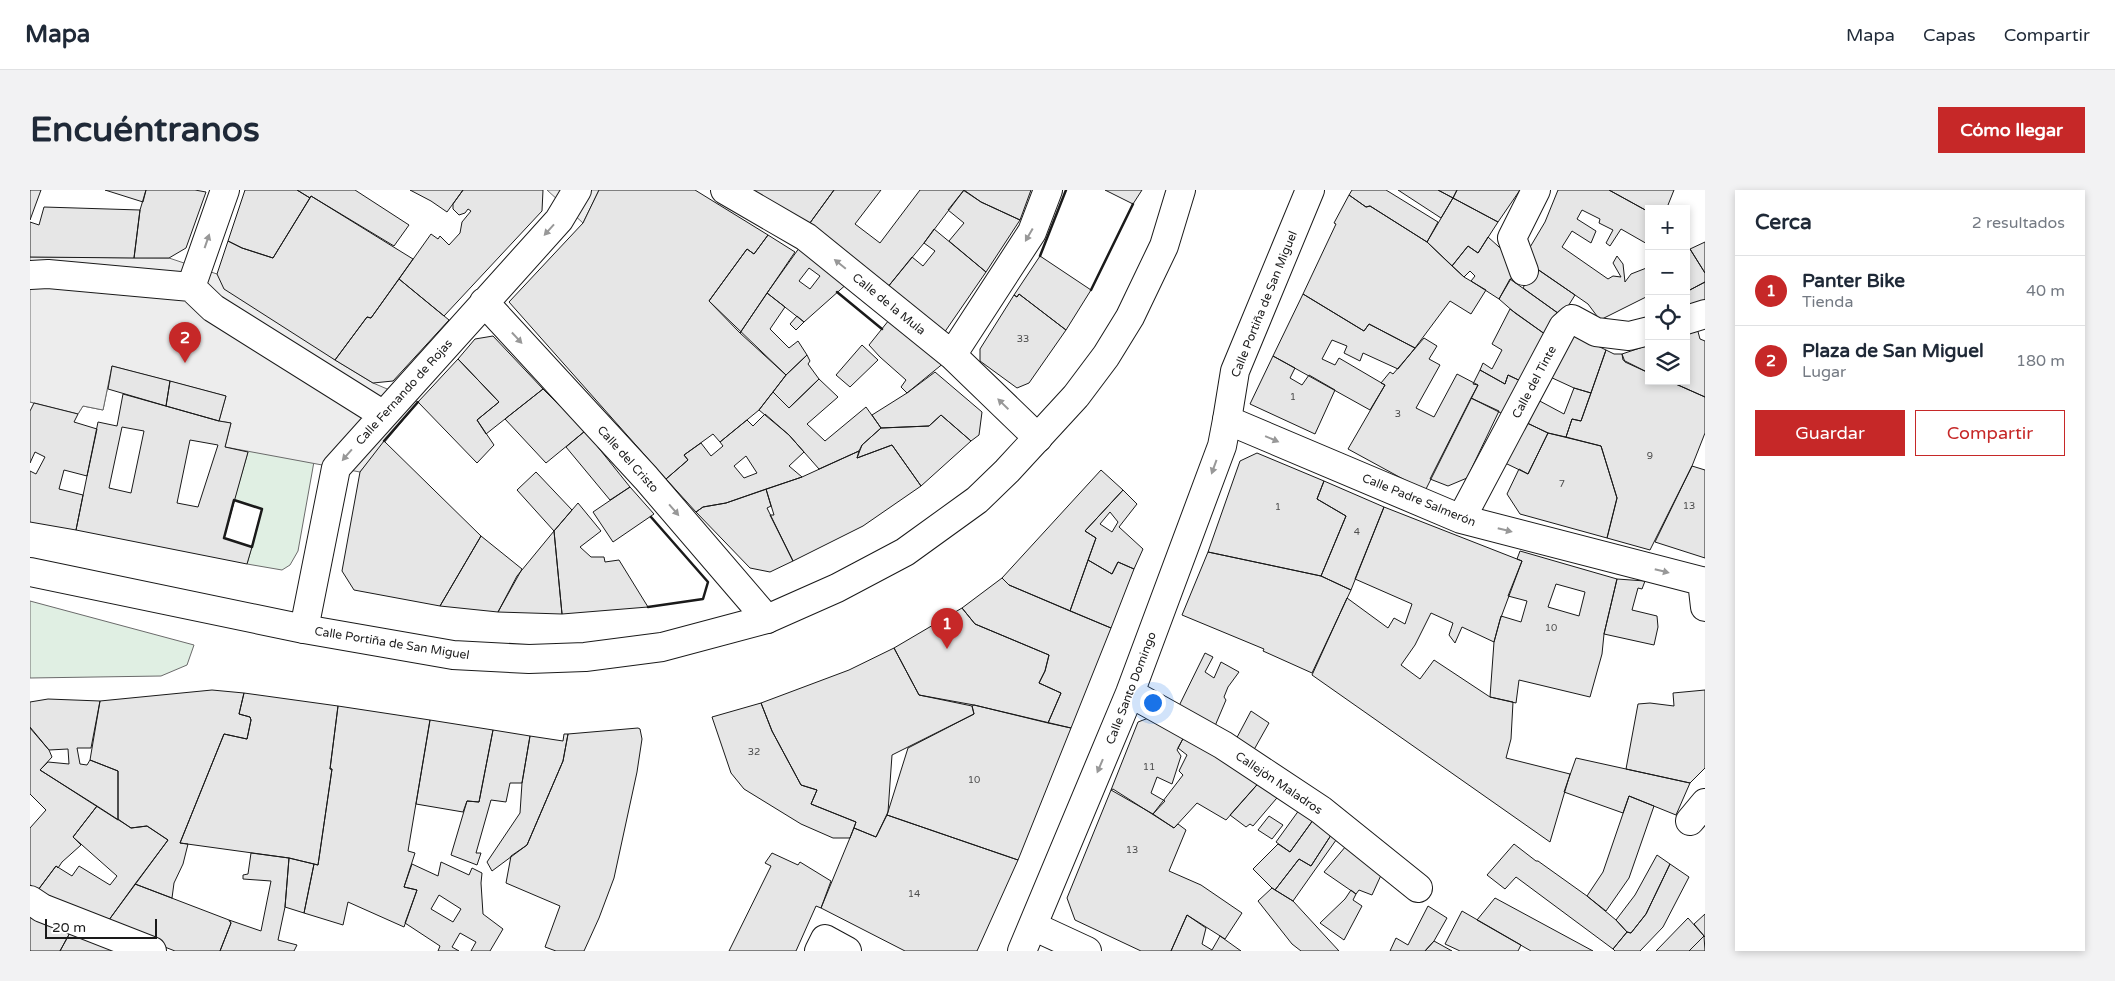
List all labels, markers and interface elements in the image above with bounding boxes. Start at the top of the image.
text: Mapa [25,20,90,49]
text: Mapa [1846,24,1895,46]
text: Capas [1923,24,1976,46]
text: Compartir [2004,24,2090,46]
button: Cómo llegar [1938,107,2085,153]
text: Encuéntranos [30,109,260,151]
map controls [1645,205,1690,385]
button: + [1645,205,1690,250]
text: Cerca [1755,210,1812,235]
text: 2 resultados [1972,213,2065,233]
one-way arrow [543,224,555,236]
one-way arrow [1025,227,1033,242]
street label: Calle Portiña de San Miguel [1228,229,1300,379]
one-way arrow [204,233,211,248]
button: − [1645,250,1690,295]
one-way arrow [834,259,847,270]
street label: Calle de la Mula [850,270,928,338]
text: Panter Bike [1802,270,1905,292]
text: 1 [1766,281,1776,301]
text: 40 m [2026,281,2065,301]
text: Tienda [1802,292,1853,312]
button: locate [1645,295,1690,340]
pin: 2 [169,322,201,363]
one-way arrow [511,332,523,344]
house number: 33 [1017,333,1029,345]
street label: Calle Fernando de Rojas [353,336,455,448]
button: layers [1645,340,1690,385]
text: Plaza de San Miguel [1802,340,1984,362]
street label: Calle del Tinte [1509,343,1559,421]
text: 2 [1766,351,1776,371]
text: 180 m [2016,351,2065,371]
text: Lugar [1802,362,1846,382]
house number: 1 [1290,391,1296,403]
one-way arrow [997,398,1009,410]
house number: 3 [1395,408,1401,420]
button: Guardar [1755,410,1905,456]
button: Compartir [1915,410,2065,456]
street label: Calle del Cristo [594,423,662,495]
one-way arrow [1265,436,1279,444]
one-way arrow [342,449,353,461]
house number: 9 [1647,450,1653,462]
one-way arrow [1210,460,1218,475]
street label: Calle Padre Salmerón [1360,471,1478,529]
house number: 7 [1559,478,1565,490]
house number: 13 [1683,500,1695,512]
house number: 1 [1275,501,1281,513]
one-way arrow [668,504,679,517]
house number: 4 [1354,526,1360,538]
one-way arrow [1497,526,1512,534]
one-way arrow [1655,567,1670,575]
pin: 1 [931,608,963,649]
house number: 10 [1545,622,1557,634]
street label: Calle Portiña de San Miguel [314,624,470,662]
street label: Calle Santo Domingo [1103,630,1159,746]
your location [1140,690,1166,716]
house number: 32 [748,746,760,758]
street label: Callejón Maladros [1233,749,1325,817]
one-way arrow [1096,759,1104,774]
house number: 11 [1143,761,1155,773]
house number: 10 [968,774,980,786]
house number: 13 [1126,844,1138,856]
house number: 14 [908,888,920,900]
scale bar [45,916,158,939]
text: 20 m [52,919,86,936]

